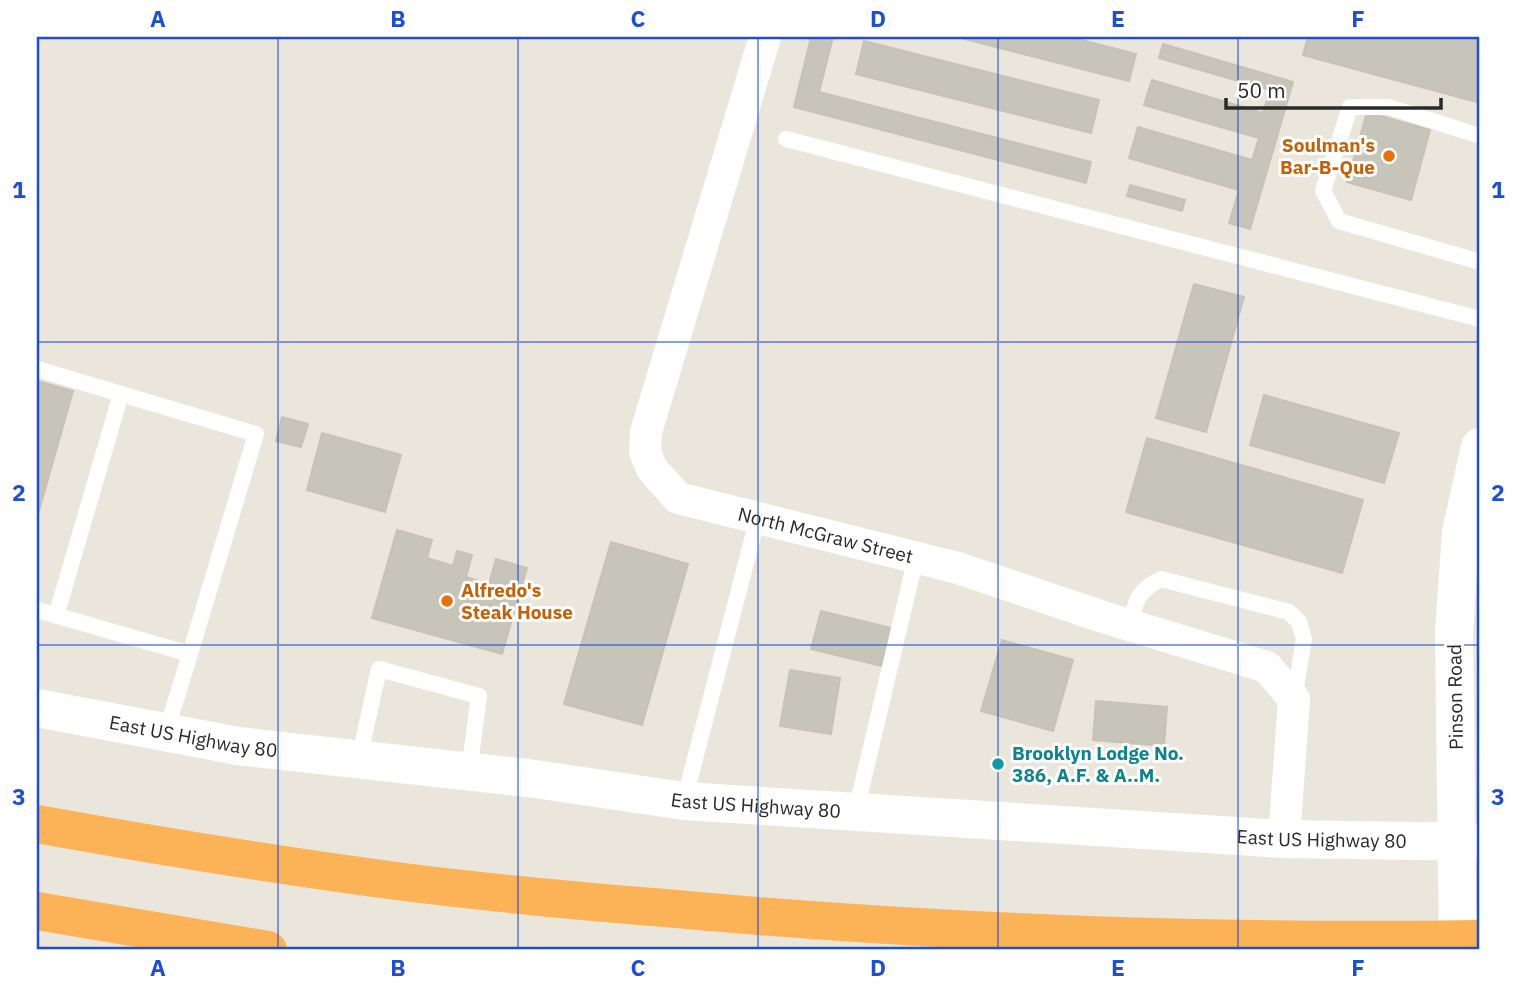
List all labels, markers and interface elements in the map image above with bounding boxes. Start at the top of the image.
text: A [150,3,166,33]
text: B [390,3,406,33]
text: C [631,3,646,33]
text: D [870,3,886,33]
text: E [1111,3,1125,33]
text: F [1351,3,1365,33]
scale bar [1226,66,1442,110]
text: 50 m [1237,76,1286,104]
place label: Soulman's Bar-B-Que [1280,133,1375,179]
marker: Soulman's Bar-B-Que [1381,148,1397,164]
text: 1 [12,174,26,204]
text: 1 [1491,174,1505,204]
text: 2 [12,477,26,507]
text: 2 [1491,477,1505,507]
street label: North McGraw Street [736,501,916,568]
place label: Alfredo's Steak House [461,578,573,624]
marker: Alfredo's Steak House [439,593,455,609]
street label: Pinson Road [1442,644,1468,750]
street label: East US Highway 80 [107,710,279,762]
place label: Brooklyn Lodge No. 386, A.F. & A..M. [1012,741,1184,787]
marker: Brooklyn Lodge No. 386, A.F. & A..M. [990,756,1006,772]
text: 3 [12,781,26,811]
text: 3 [1491,781,1505,811]
street label: East US Highway 80 [669,787,842,823]
street label: East US Highway 80 [1236,824,1407,853]
text: A [150,952,166,982]
text: B [390,952,406,982]
text: C [631,952,646,982]
text: D [870,952,886,982]
text: E [1111,952,1125,982]
text: F [1351,952,1365,982]

